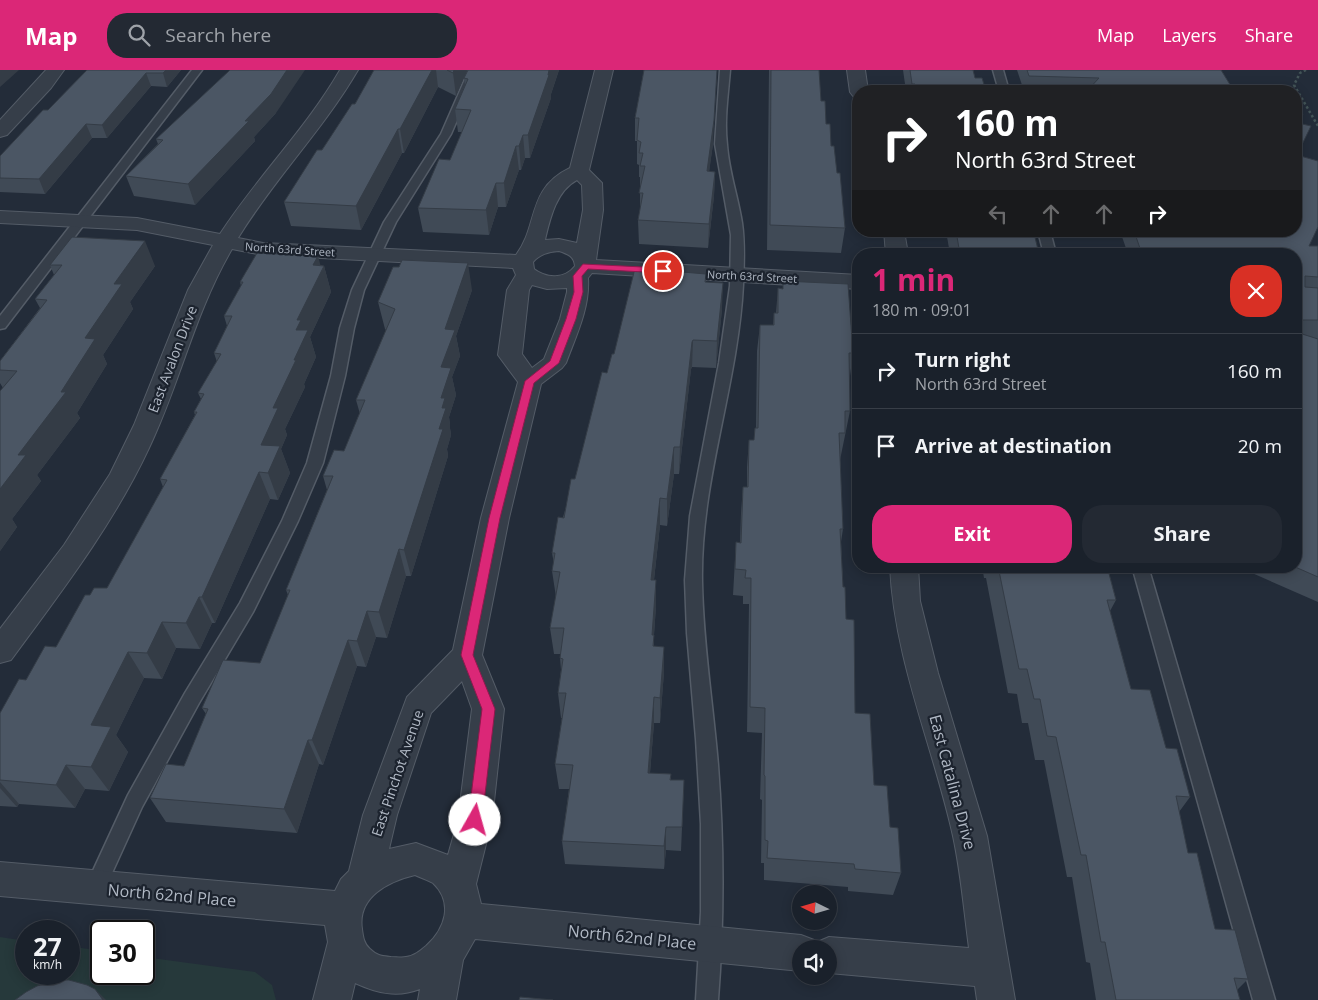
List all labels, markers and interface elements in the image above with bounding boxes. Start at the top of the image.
search box [107,13,457,58]
text: Map [25,19,77,52]
icon: search [125,21,153,49]
text: Search here [165,22,271,48]
text: Map [1097,23,1134,47]
text: Layers [1162,23,1217,47]
text: Share [1245,23,1293,47]
text: 160 m [955,99,1059,146]
icon: right [872,105,937,170]
text: North 63rd Street [955,144,1136,174]
icon: left [984,200,1012,228]
icon: ahead [1037,200,1065,228]
icon: ahead [1090,200,1118,228]
icon: right [1143,200,1171,228]
street label: North 63rd Street [244,238,336,260]
pin [642,250,684,292]
icon: arrive [649,257,677,285]
text: 1 min [872,259,955,300]
button: close [1230,265,1282,317]
street label: North 63rd Street [707,266,798,286]
text: 180 m · 09:01 [872,299,972,321]
street label: East Avalon Drive [143,303,201,415]
text: Turn right [915,347,1010,373]
icon: right [872,357,900,385]
text: 160 m [1227,358,1282,384]
text: North 63rd Street [915,373,1046,395]
icon: arrive [872,432,900,460]
text: Arrive at destination [915,433,1112,459]
text: 20 m [1238,433,1282,459]
button: Exit [872,505,1072,563]
button: Share [1082,505,1282,563]
street label: East Pinchot Avenue [366,707,428,839]
street label: East Catalina Drive [924,712,982,852]
position arrow [448,793,500,845]
street label: North 62nd Place [107,878,237,912]
north arrow [792,885,838,930]
map controls [792,885,837,985]
street label: North 62nd Place [567,919,697,955]
speed limit sign: 30 [90,920,155,985]
text: 27 [33,929,62,963]
button: sound [792,940,837,985]
text: km/h [33,956,62,973]

